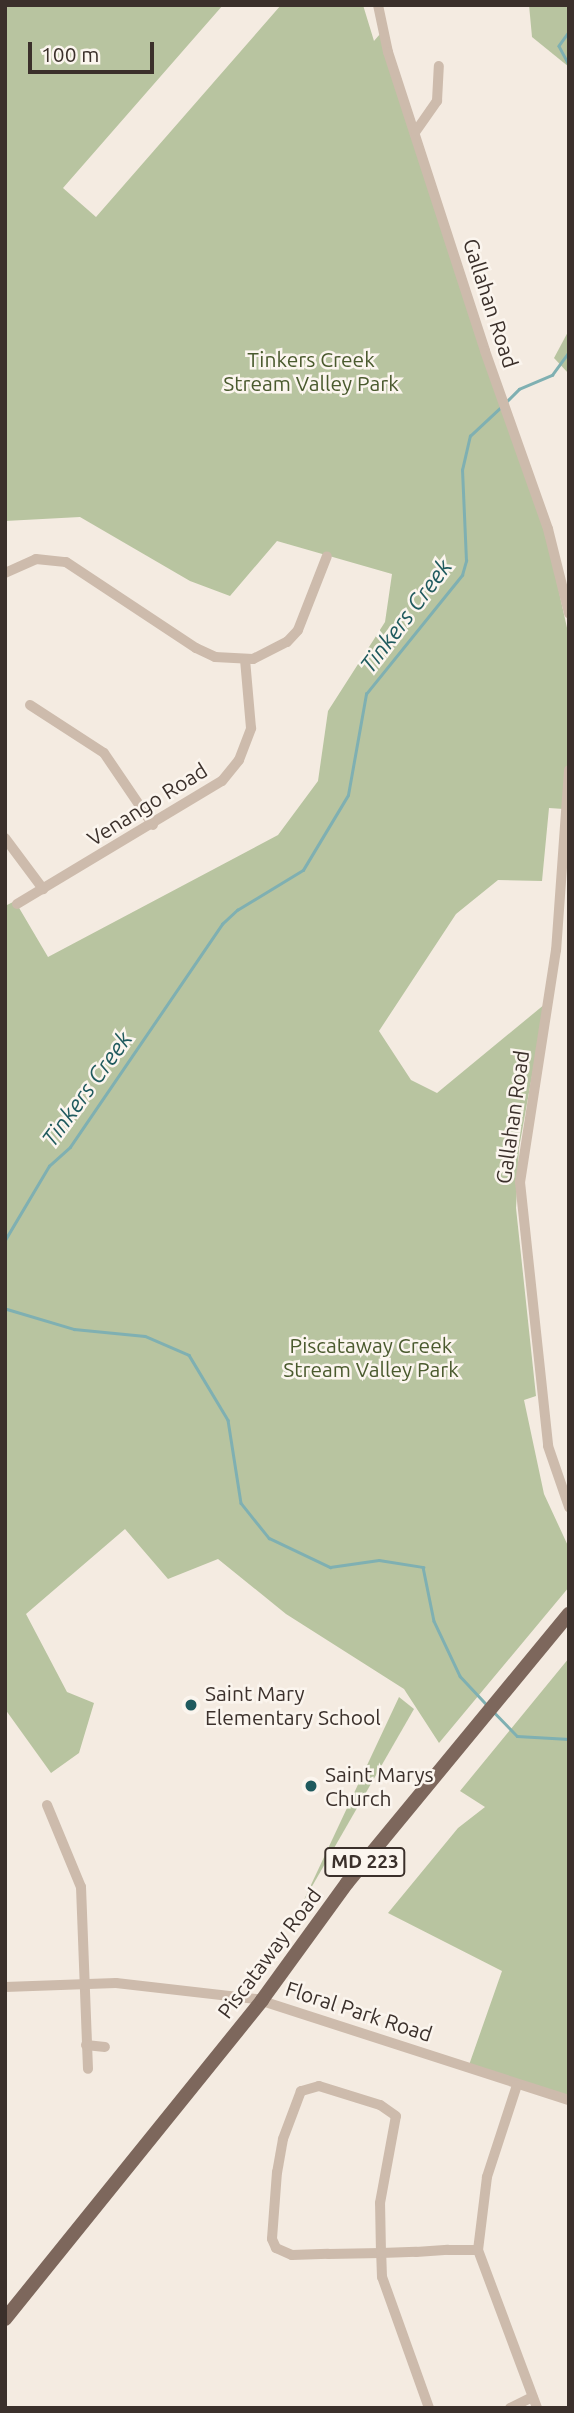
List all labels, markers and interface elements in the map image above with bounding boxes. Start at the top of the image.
scale bar [32,28,158,72]
text: 100 m [41,42,99,66]
street label: Gallahan Road [458,235,524,371]
park label: Tinkers Creek Stream Valley Park [223,346,399,396]
water label: Tinkers Creek [354,554,458,678]
street label: Venango Road [82,757,212,851]
water label: Tinkers Creek [36,1026,138,1152]
street label: Gallahan Road [490,1049,534,1185]
park label: Piscataway Creek Stream Valley Park [283,1332,459,1382]
place label: Saint Mary Elementary School [205,1680,381,1730]
marker: Saint Mary Elementary School [183,1697,199,1713]
place label: Saint Marys Church [325,1761,434,1811]
marker: Saint Marys Church [303,1778,319,1794]
road number: MD 223 [323,1846,407,1878]
street label: Piscataway Road [212,1883,326,2023]
street label: Floral Park Road [282,1975,436,2047]

